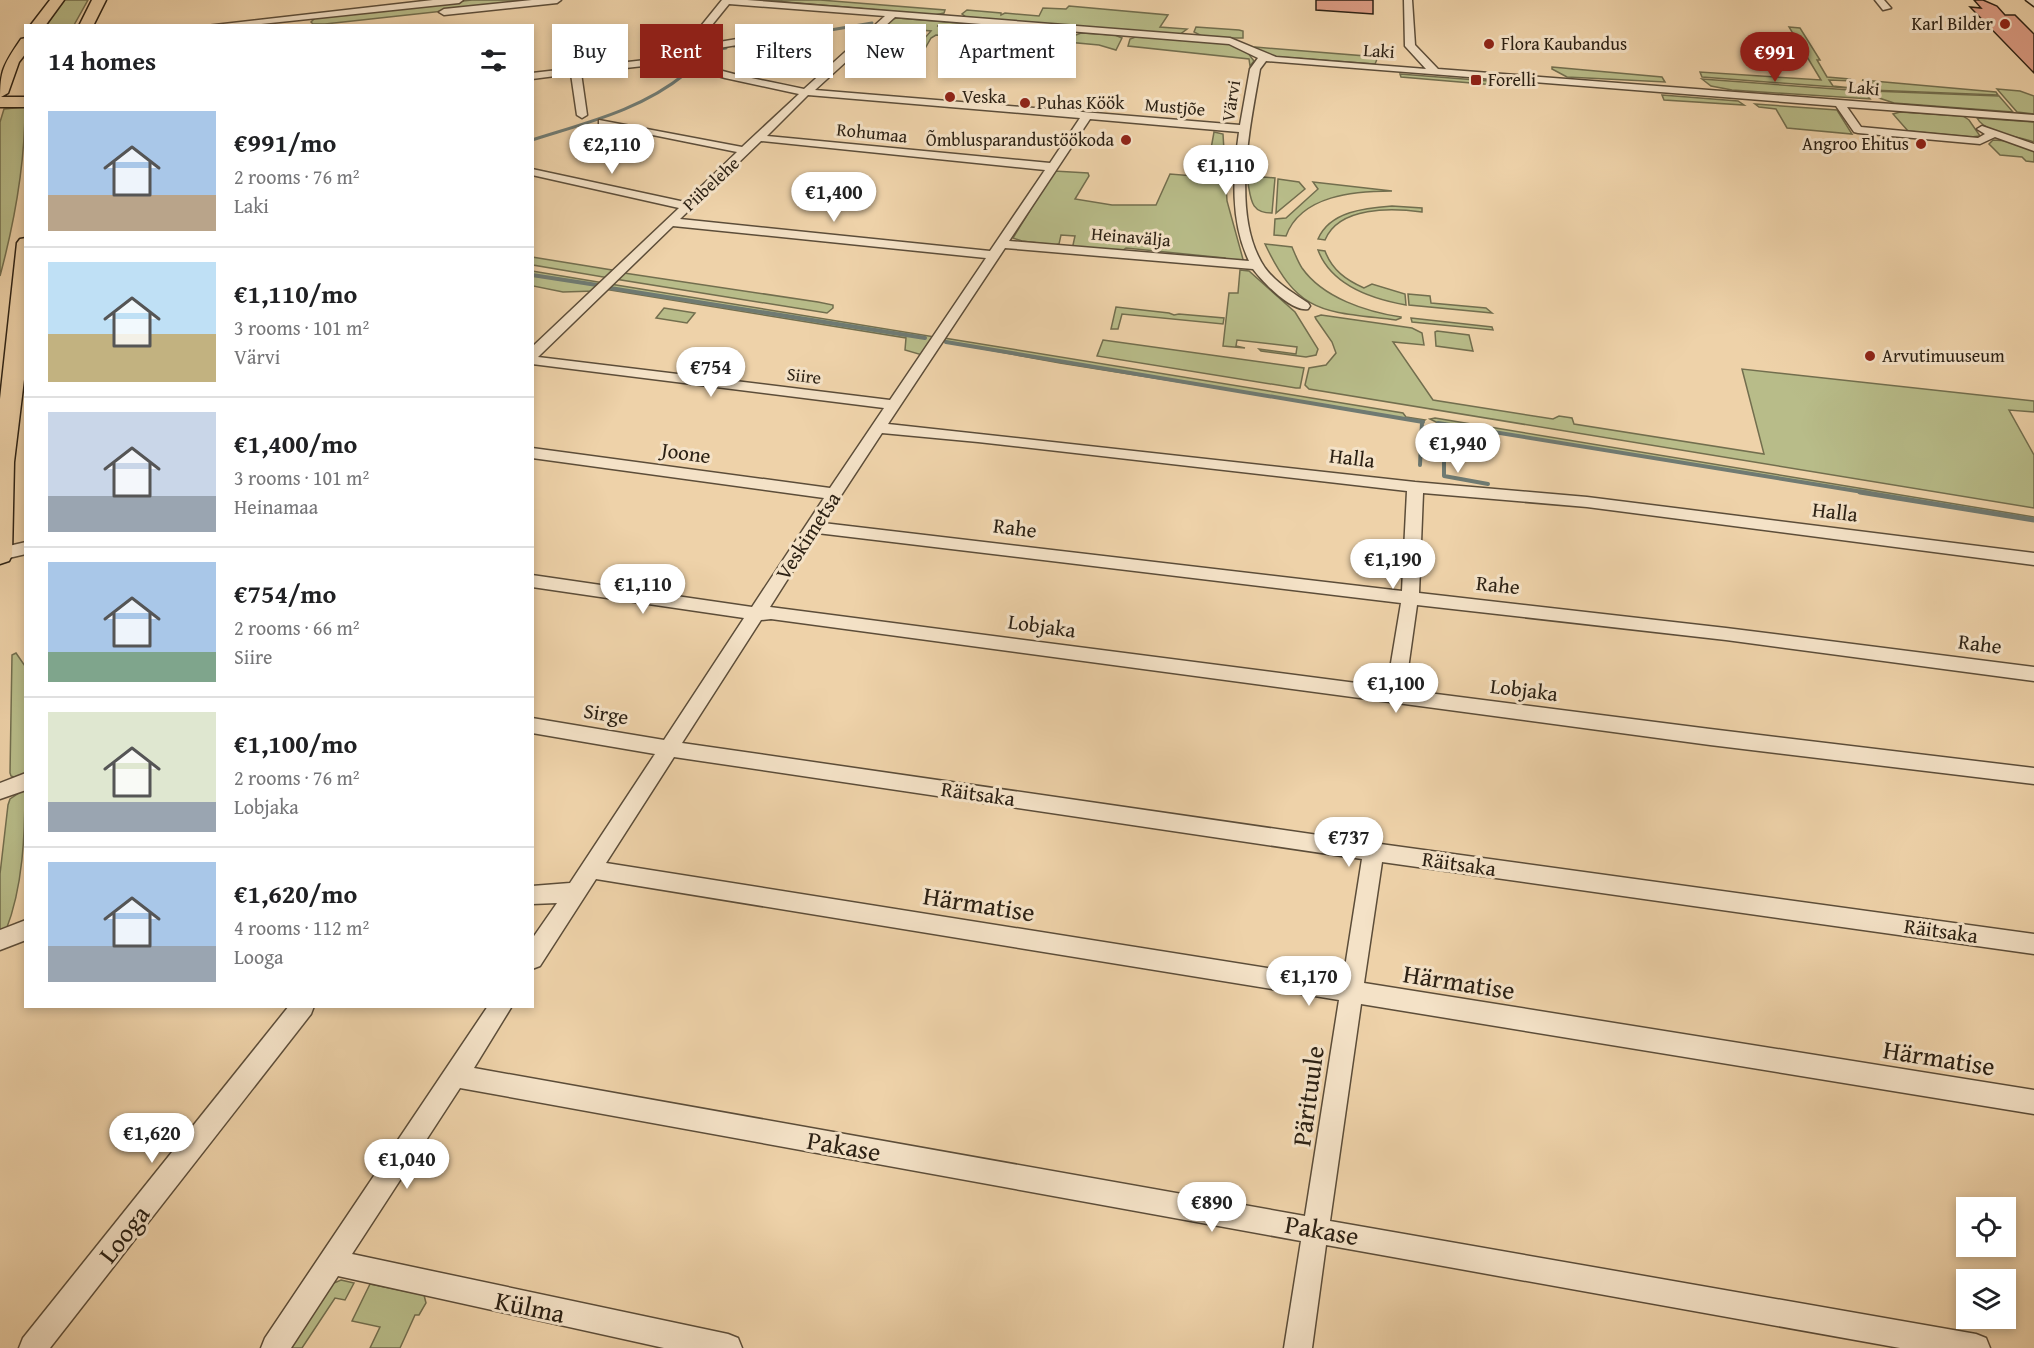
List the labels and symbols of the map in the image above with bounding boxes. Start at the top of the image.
place label: Karl Bilder [1912,10,1994,37]
marker: Karl Bilder [1998,17,2012,31]
place label: Flora Kaubandus [1501,30,1627,57]
pin: €991 [1739,32,1811,83]
street label: Laki [1362,36,1396,65]
marker: Flora Kaubandus [1482,37,1496,51]
place label: Forelli [1488,66,1536,93]
marker: Forelli [1469,73,1483,87]
street label: Laki [1847,73,1881,102]
street label: Värvi [1214,78,1247,124]
place label: Veska [962,83,1006,110]
place label: Puhas Köök [1037,89,1125,116]
marker: Veska [943,90,957,104]
street label: Mustjõe [1144,90,1206,123]
marker: Puhas Köök [1018,96,1032,110]
street label: Rohumaa [835,115,909,150]
pin: €2,110 [563,124,661,175]
place label: Õmblusparandustöökoda [926,126,1114,153]
place label: Angroo Ehitus [1802,130,1909,157]
marker: Õmblusparandustöökoda [1119,133,1133,147]
marker: Angroo Ehitus [1914,137,1928,151]
pin: €1,110 [1177,145,1275,196]
street label: Piibelehe [676,150,745,217]
pin: €1,400 [785,172,883,223]
street label: Heinavälja [1090,220,1172,253]
place label: Arvutimuuseum [1882,342,2005,369]
pin: €754 [675,347,747,398]
marker: Arvutimuuseum [1863,349,1877,363]
street label: Siire [785,360,823,391]
pin: €1,940 [1409,423,1507,474]
street label: Joone [656,433,713,471]
street label: Halla [1328,439,1377,476]
street label: Veskimetsa [767,485,848,586]
street label: Halla [1811,493,1860,530]
street label: Rahe [991,509,1039,546]
pin: €1,190 [1344,539,1442,590]
pin: €1,110 [594,564,692,615]
street label: Rahe [1475,567,1522,602]
street label: Lobjaka [1006,605,1078,646]
street label: Rahe [1956,625,2004,662]
pin: €1,100 [1347,663,1445,714]
street label: Lobjaka [1488,670,1560,709]
street label: Sirge [581,695,631,732]
street label: Räitsaka [939,773,1017,814]
pin: €737 [1313,817,1385,868]
street label: Räitsaka [1420,843,1498,884]
street label: Härmatise [920,875,1038,932]
street label: Räitsaka [1902,910,1980,951]
street label: Härmatise [1400,953,1518,1010]
pin: €1,170 [1260,956,1358,1007]
street label: Härmatise [1880,1029,1998,1086]
street label: Pärituule [1281,1043,1334,1149]
pin: €1,620 [103,1113,201,1164]
street label: Pakase [804,1120,884,1171]
pin: €1,040 [358,1139,456,1190]
pin: €890 [1176,1182,1248,1233]
street label: Looga [88,1196,159,1271]
street label: Pakase [1282,1204,1362,1255]
street label: Külma [492,1280,569,1333]

